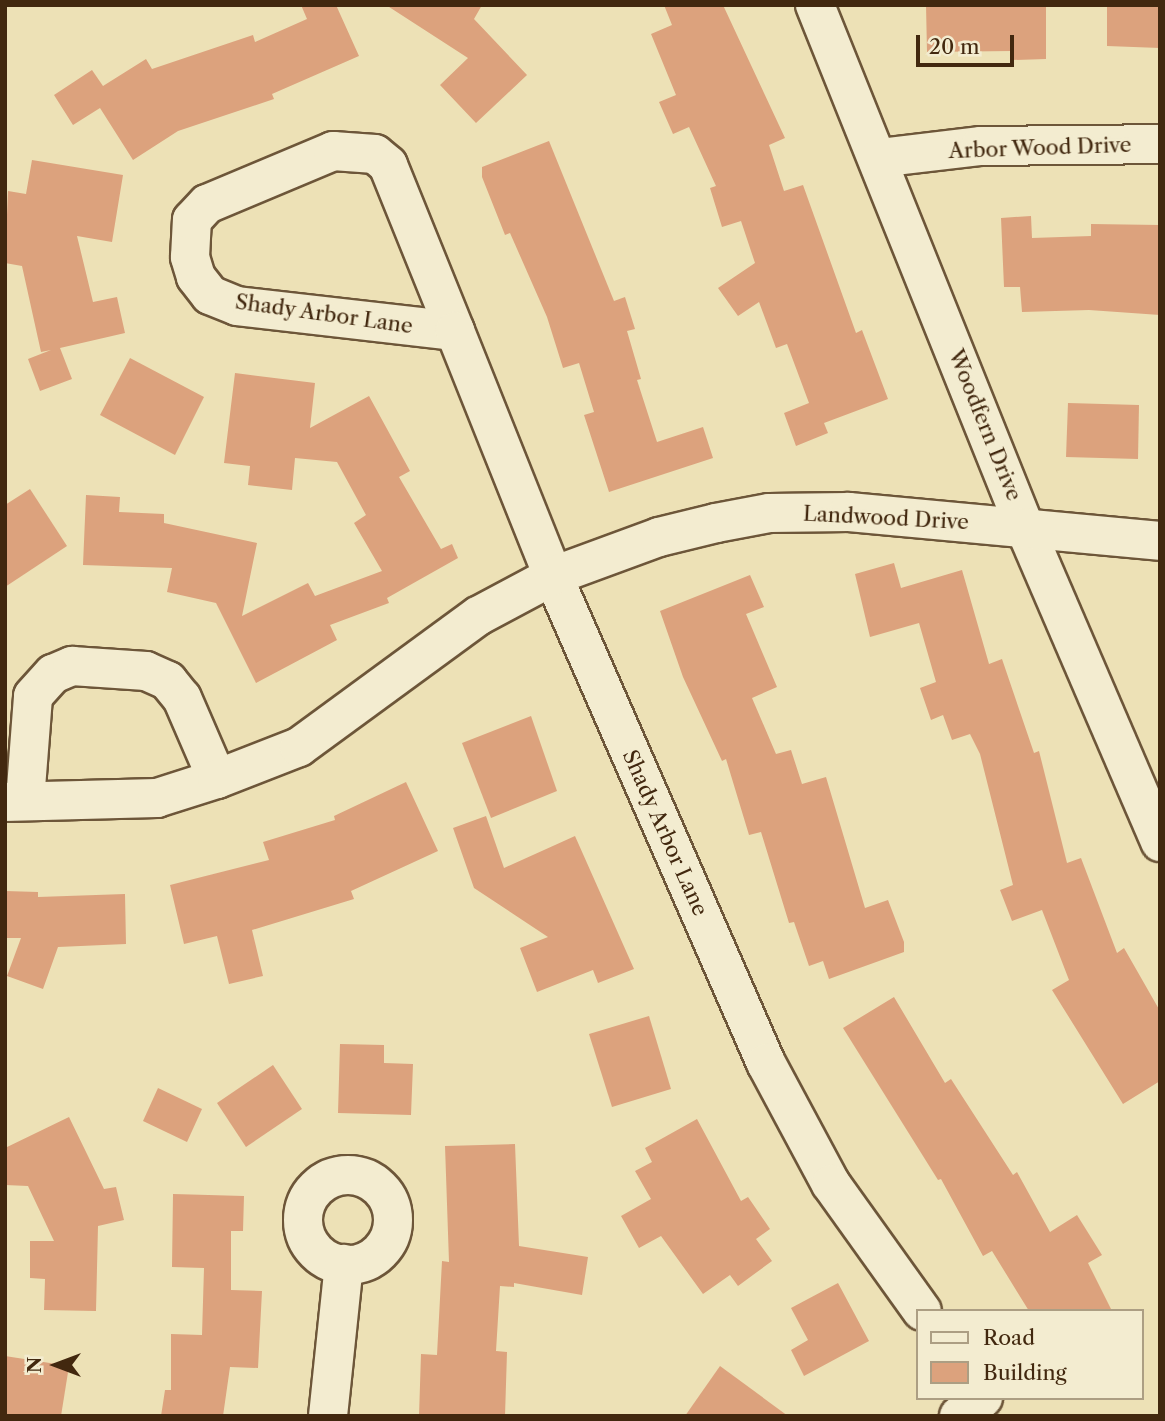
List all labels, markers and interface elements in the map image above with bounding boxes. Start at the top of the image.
scale bar [920,21,1018,65]
text: 20 m [929,34,980,59]
street label: Arbor Wood Drive [947,132,1133,164]
street label: Shady Arbor Lane [233,289,415,339]
street label: Woodfern Drive [943,346,1027,504]
street label: Landwood Drive [802,501,970,535]
street label: Shady Arbor Lane [617,745,713,921]
legend [916,1309,1144,1400]
text: Road [983,1325,1035,1350]
north arrow [21,1330,91,1400]
text: N [23,1357,46,1373]
text: Building [983,1360,1067,1385]

